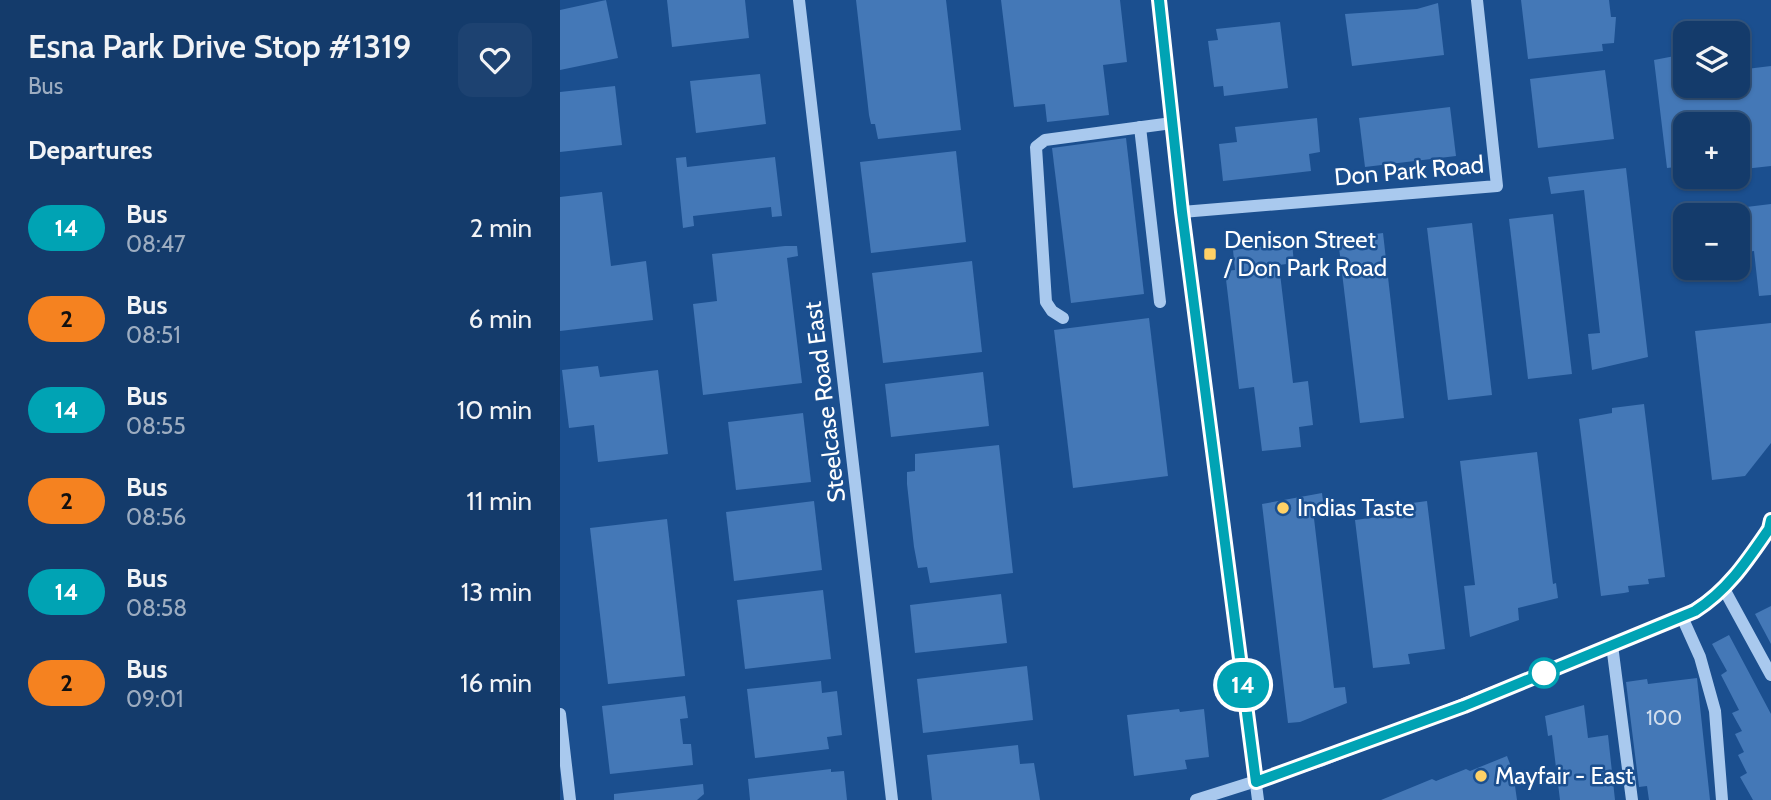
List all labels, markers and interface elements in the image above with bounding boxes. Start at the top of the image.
map controls [1673,21,1750,280]
button: layers [1673,21,1750,98]
button: heart [458,23,532,97]
text: Esna Park Drive Stop #1319 [28,26,411,66]
text: Bus [28,72,63,100]
button: + [1673,112,1750,189]
text: Departures [28,134,152,166]
street label: Don Park Road [1333,150,1485,191]
text: Bus [126,198,167,230]
button: − [1673,203,1750,280]
text: 2 min [470,212,532,244]
text: 14 [55,213,78,242]
place label: Denison Street / Don Park Road [1223,225,1387,282]
text: 08:47 [126,230,186,258]
marker: Denison Street / Don Park Road [1202,246,1218,262]
text: Bus [126,289,167,321]
street label: Steelcase Road East [798,300,851,504]
text: 6 min [469,303,532,335]
text: 2 [60,304,73,333]
text: 08:51 [126,321,181,349]
text: Bus [126,380,167,412]
text: 10 min [457,394,532,426]
text: 14 [55,395,78,424]
text: 08:55 [126,412,186,440]
text: Bus [126,471,167,503]
text: 11 min [466,485,532,517]
text: 2 [60,486,73,515]
place label: Indias Taste [1297,493,1415,522]
marker: Indias Taste [1275,500,1291,516]
text: 08:56 [126,503,186,531]
text: Bus [126,562,167,594]
text: 13 min [461,576,532,608]
text: 14 [55,577,78,606]
text: 08:58 [126,594,187,622]
text: Bus [126,653,167,685]
unlabelled marker [1529,658,1559,688]
line badge: 14 [1212,662,1274,708]
text: 16 min [460,667,532,699]
text: 2 [60,668,73,697]
text: 14 [1231,670,1255,699]
text: 09:01 [126,685,183,713]
house number: 100 [1646,705,1682,730]
place label: Mayfair - East [1495,761,1633,790]
marker: Mayfair - East [1473,768,1489,784]

